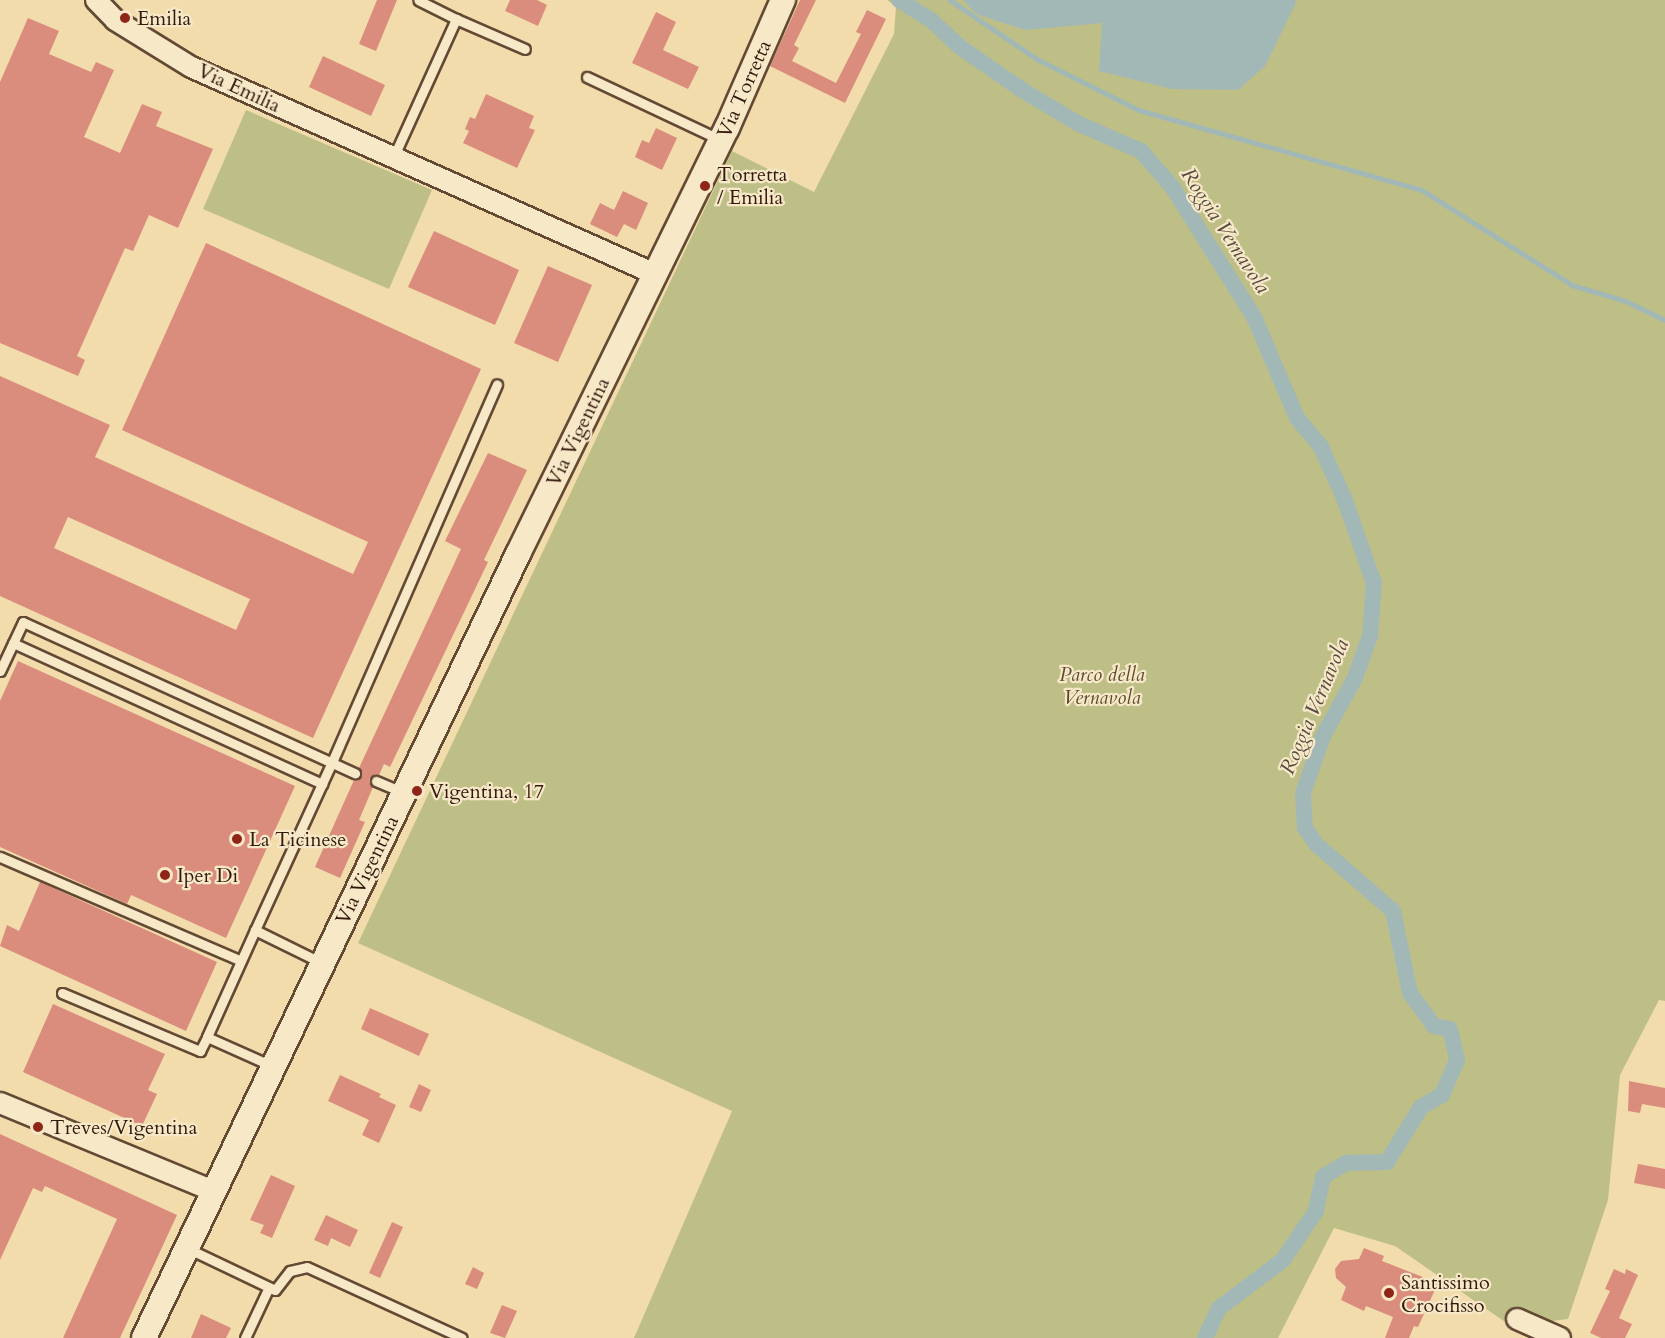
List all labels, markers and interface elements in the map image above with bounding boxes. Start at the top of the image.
place label: Emilia [137,6,191,30]
marker: Emilia [118,11,132,25]
street label: Via Torretta [712,36,776,142]
street label: Via Emilia [194,58,284,118]
place label: Torretta / Emilia [717,162,787,209]
water label: Roggia Vernavola [1175,164,1275,298]
marker: Torretta / Emilia [698,179,712,193]
street label: Via Vigentina [541,374,615,490]
water label: Roggia Vernavola [1275,636,1355,778]
park label: Parco della Vernavola [1059,662,1145,709]
place label: Vigentina, 17 [429,779,544,803]
marker: Vigentina, 17 [410,784,424,798]
street label: Via Vigentina [330,812,404,928]
place label: La Ticinese [249,827,346,851]
marker: La Ticinese [230,832,244,846]
place label: Iper Di [177,863,238,887]
marker: Iper Di [158,868,172,882]
place label: Treves/Vigentina [50,1115,197,1139]
marker: Treves/Vigentina [31,1120,45,1134]
place label: Santissimo Crocifisso [1401,1270,1490,1317]
marker: Santissimo Crocifisso [1382,1286,1396,1300]

